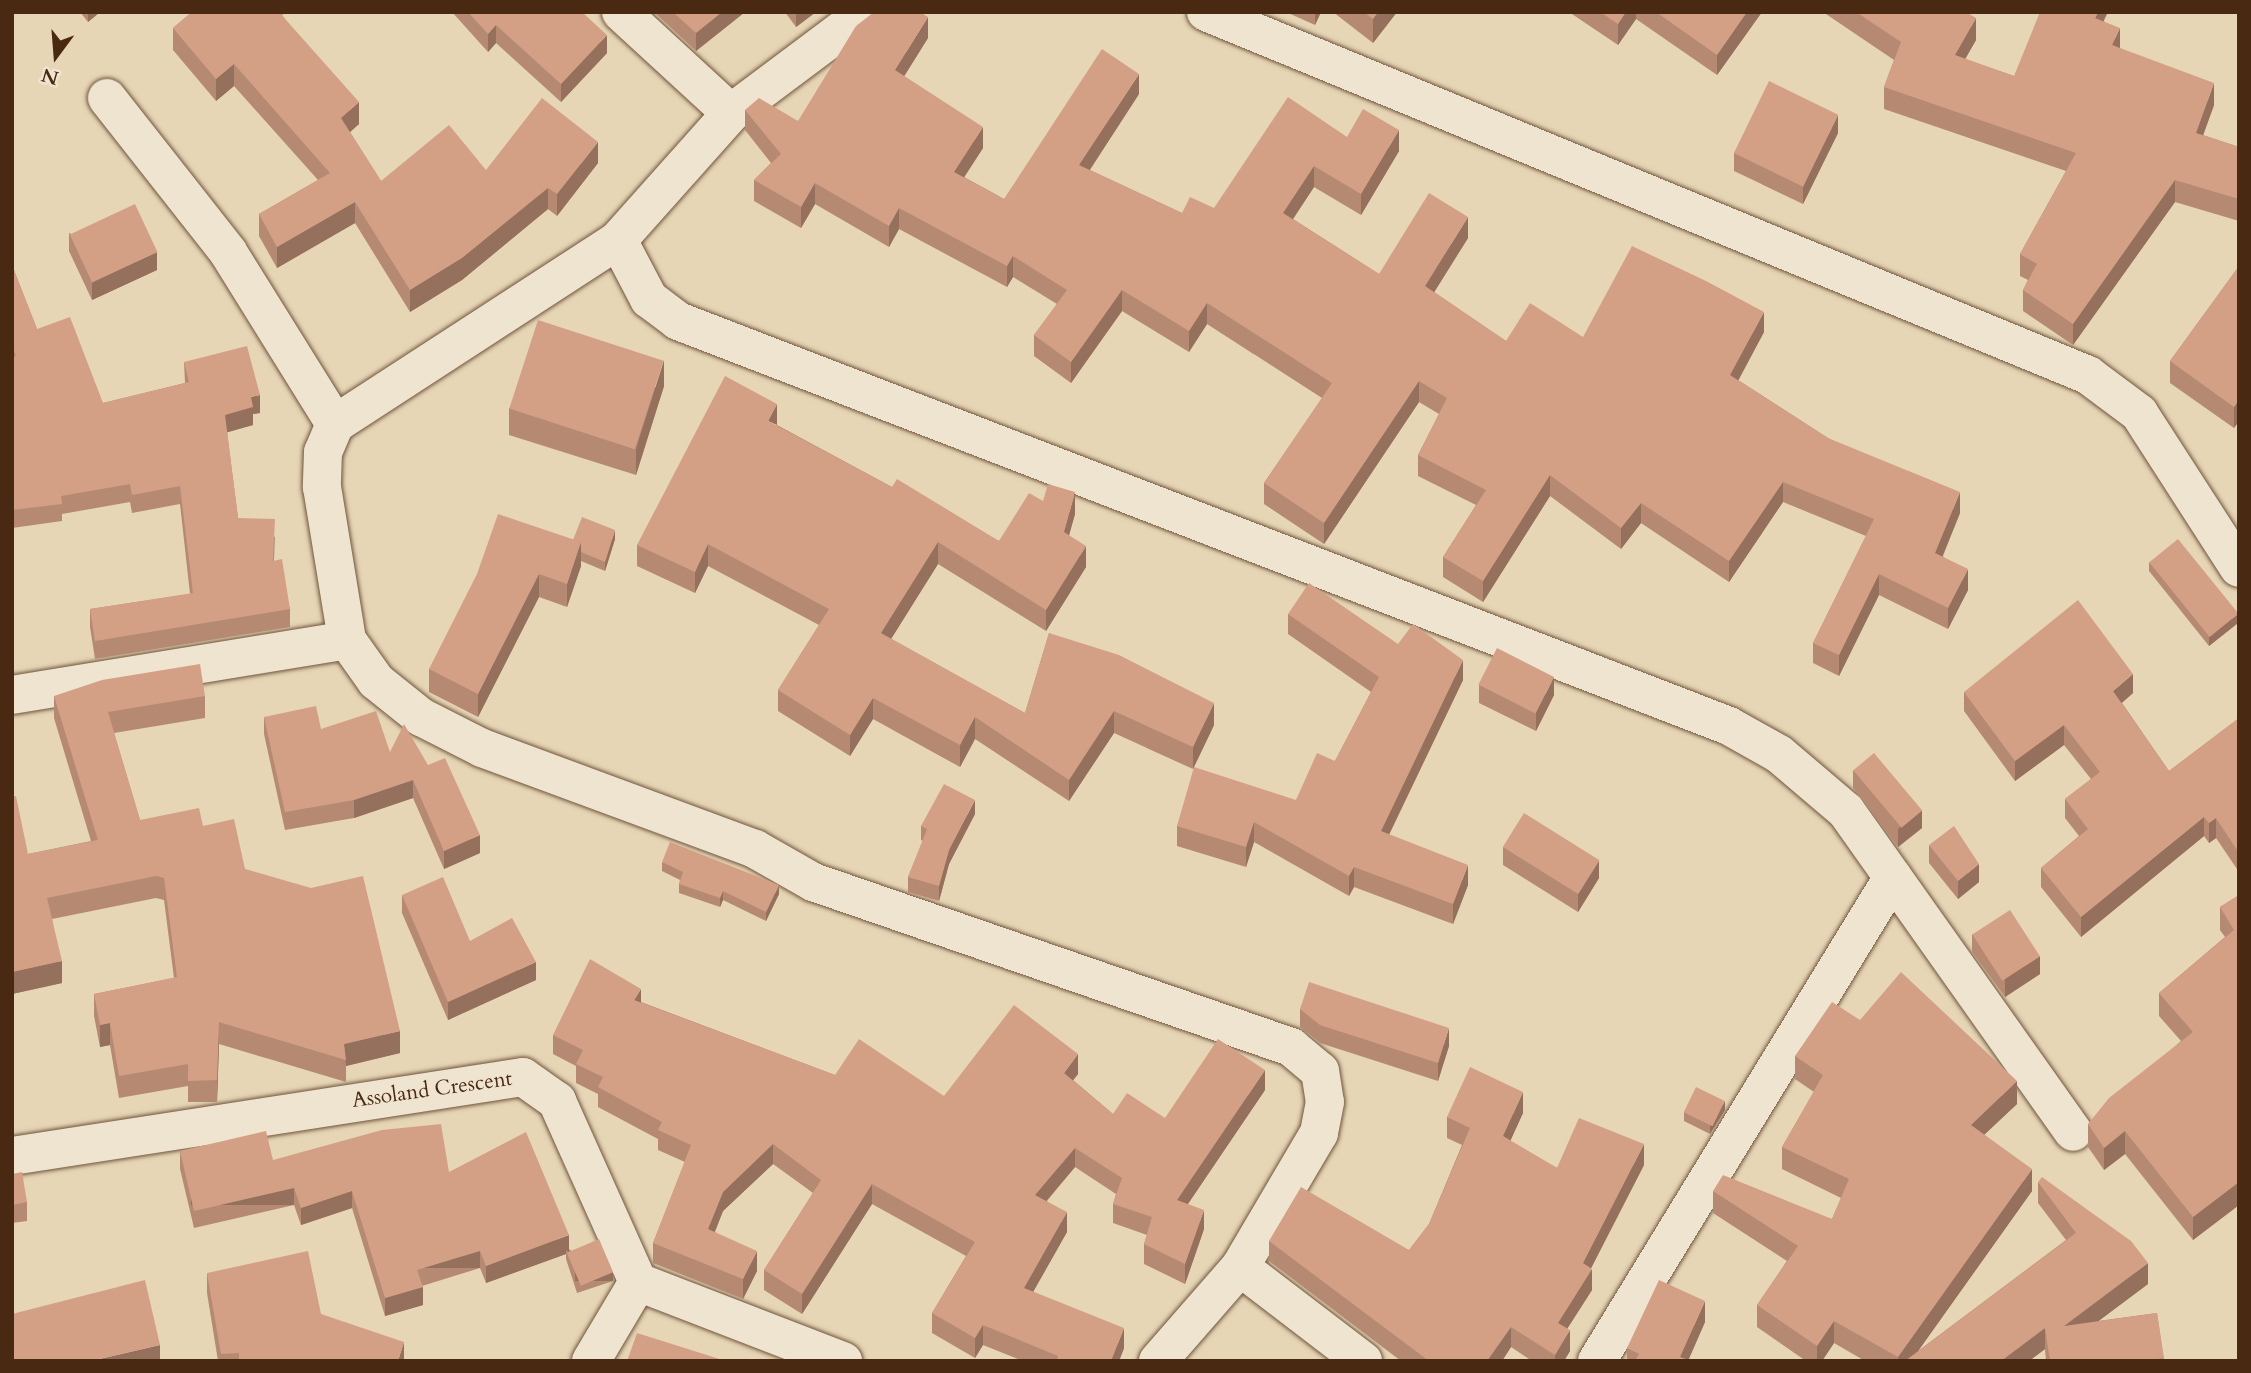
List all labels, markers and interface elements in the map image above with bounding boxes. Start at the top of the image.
north arrow [21,21,91,91]
text: N [39,61,62,91]
street label: Assoland Crescent [350,1066,514,1114]

